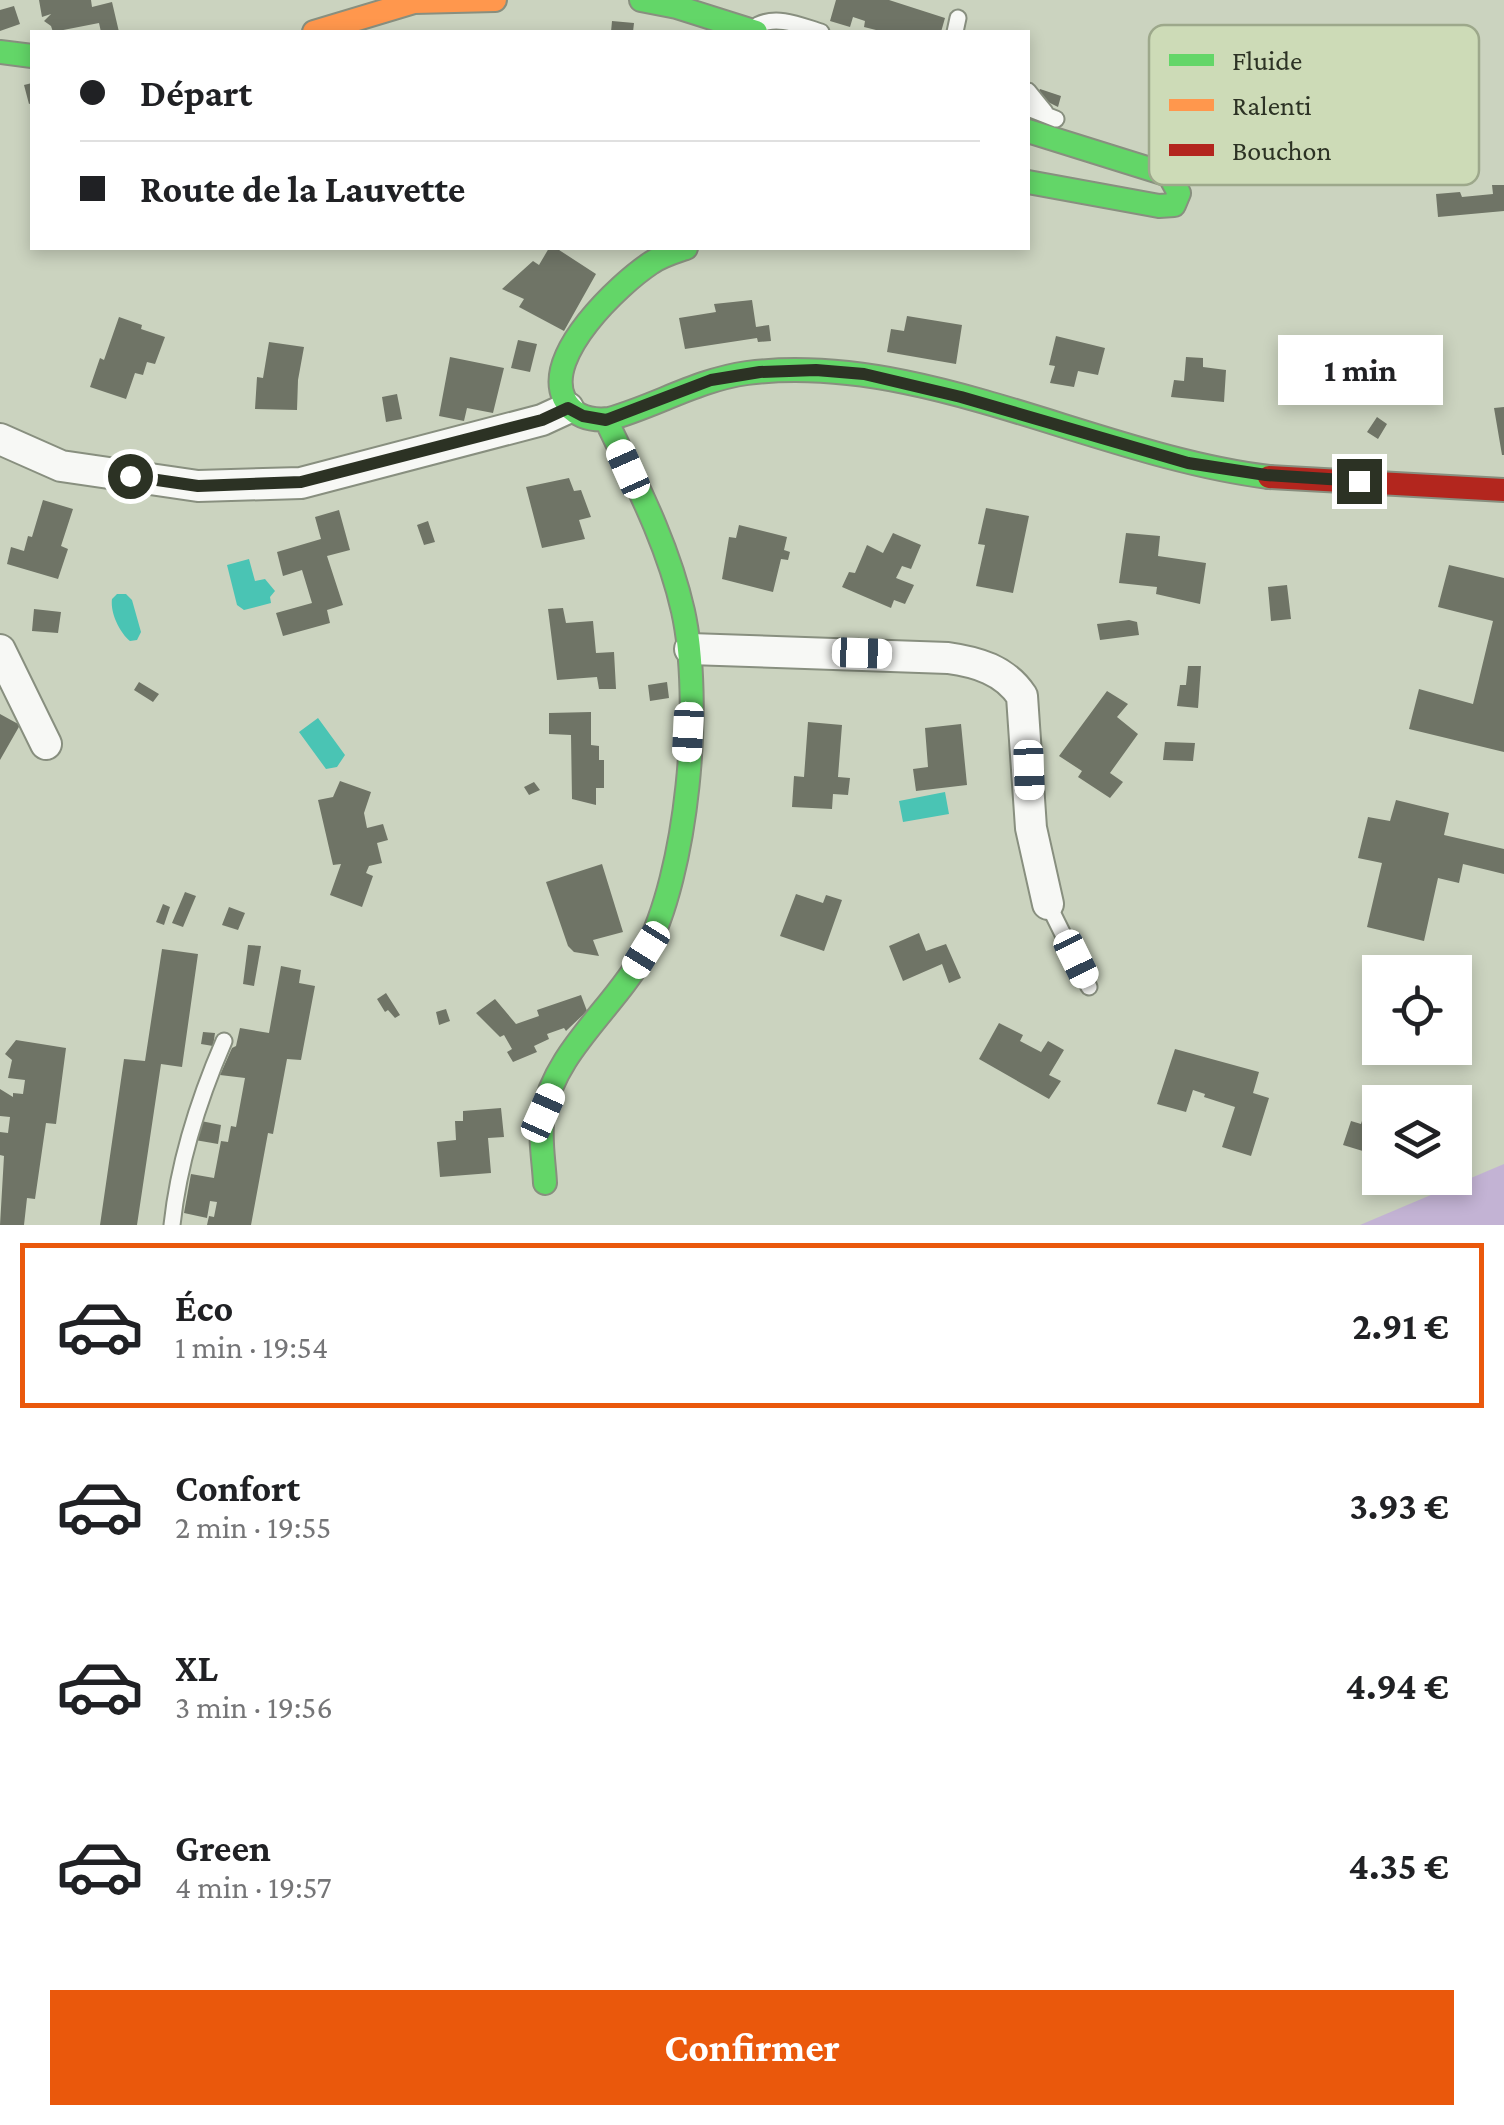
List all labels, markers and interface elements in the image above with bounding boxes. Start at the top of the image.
legend [1149,25,1479,185]
text: Fluide [1232,45,1302,76]
text: Départ [140,72,252,114]
text: Ralenti [1232,90,1312,121]
text: Bouchon [1232,135,1332,166]
text: Route de la Lauvette [140,168,465,210]
callout: 1 min [1276,336,1442,406]
text: 1 min [1324,352,1397,388]
car [602,435,654,503]
route start [108,454,153,499]
route end [1337,459,1382,504]
car [831,637,893,669]
car [671,701,705,763]
car [1013,739,1045,801]
car [617,917,675,983]
car [1049,925,1103,993]
map controls [1362,955,1472,1195]
button: locate [1362,955,1472,1065]
car [517,1079,569,1147]
button: layers [1362,1085,1472,1195]
icon: car [55,1281,145,1371]
text: Éco [175,1287,233,1329]
text: 2.91 € [1352,1305,1449,1347]
text: 1 min · 19:54 [175,1329,328,1365]
icon: car [55,1461,145,1551]
text: Confort [175,1467,300,1509]
text: 3.93 € [1349,1485,1449,1527]
text: 2 min · 19:55 [175,1509,331,1545]
icon: car [55,1641,145,1731]
text: XL [175,1647,218,1689]
text: 4.94 € [1346,1665,1449,1707]
text: 3 min · 19:56 [175,1689,333,1725]
icon: car [55,1821,145,1911]
text: Green [175,1827,271,1869]
text: 4.35 € [1349,1845,1449,1887]
text: 4 min · 19:57 [175,1869,331,1905]
button: Confirmer [50,1990,1454,2105]

